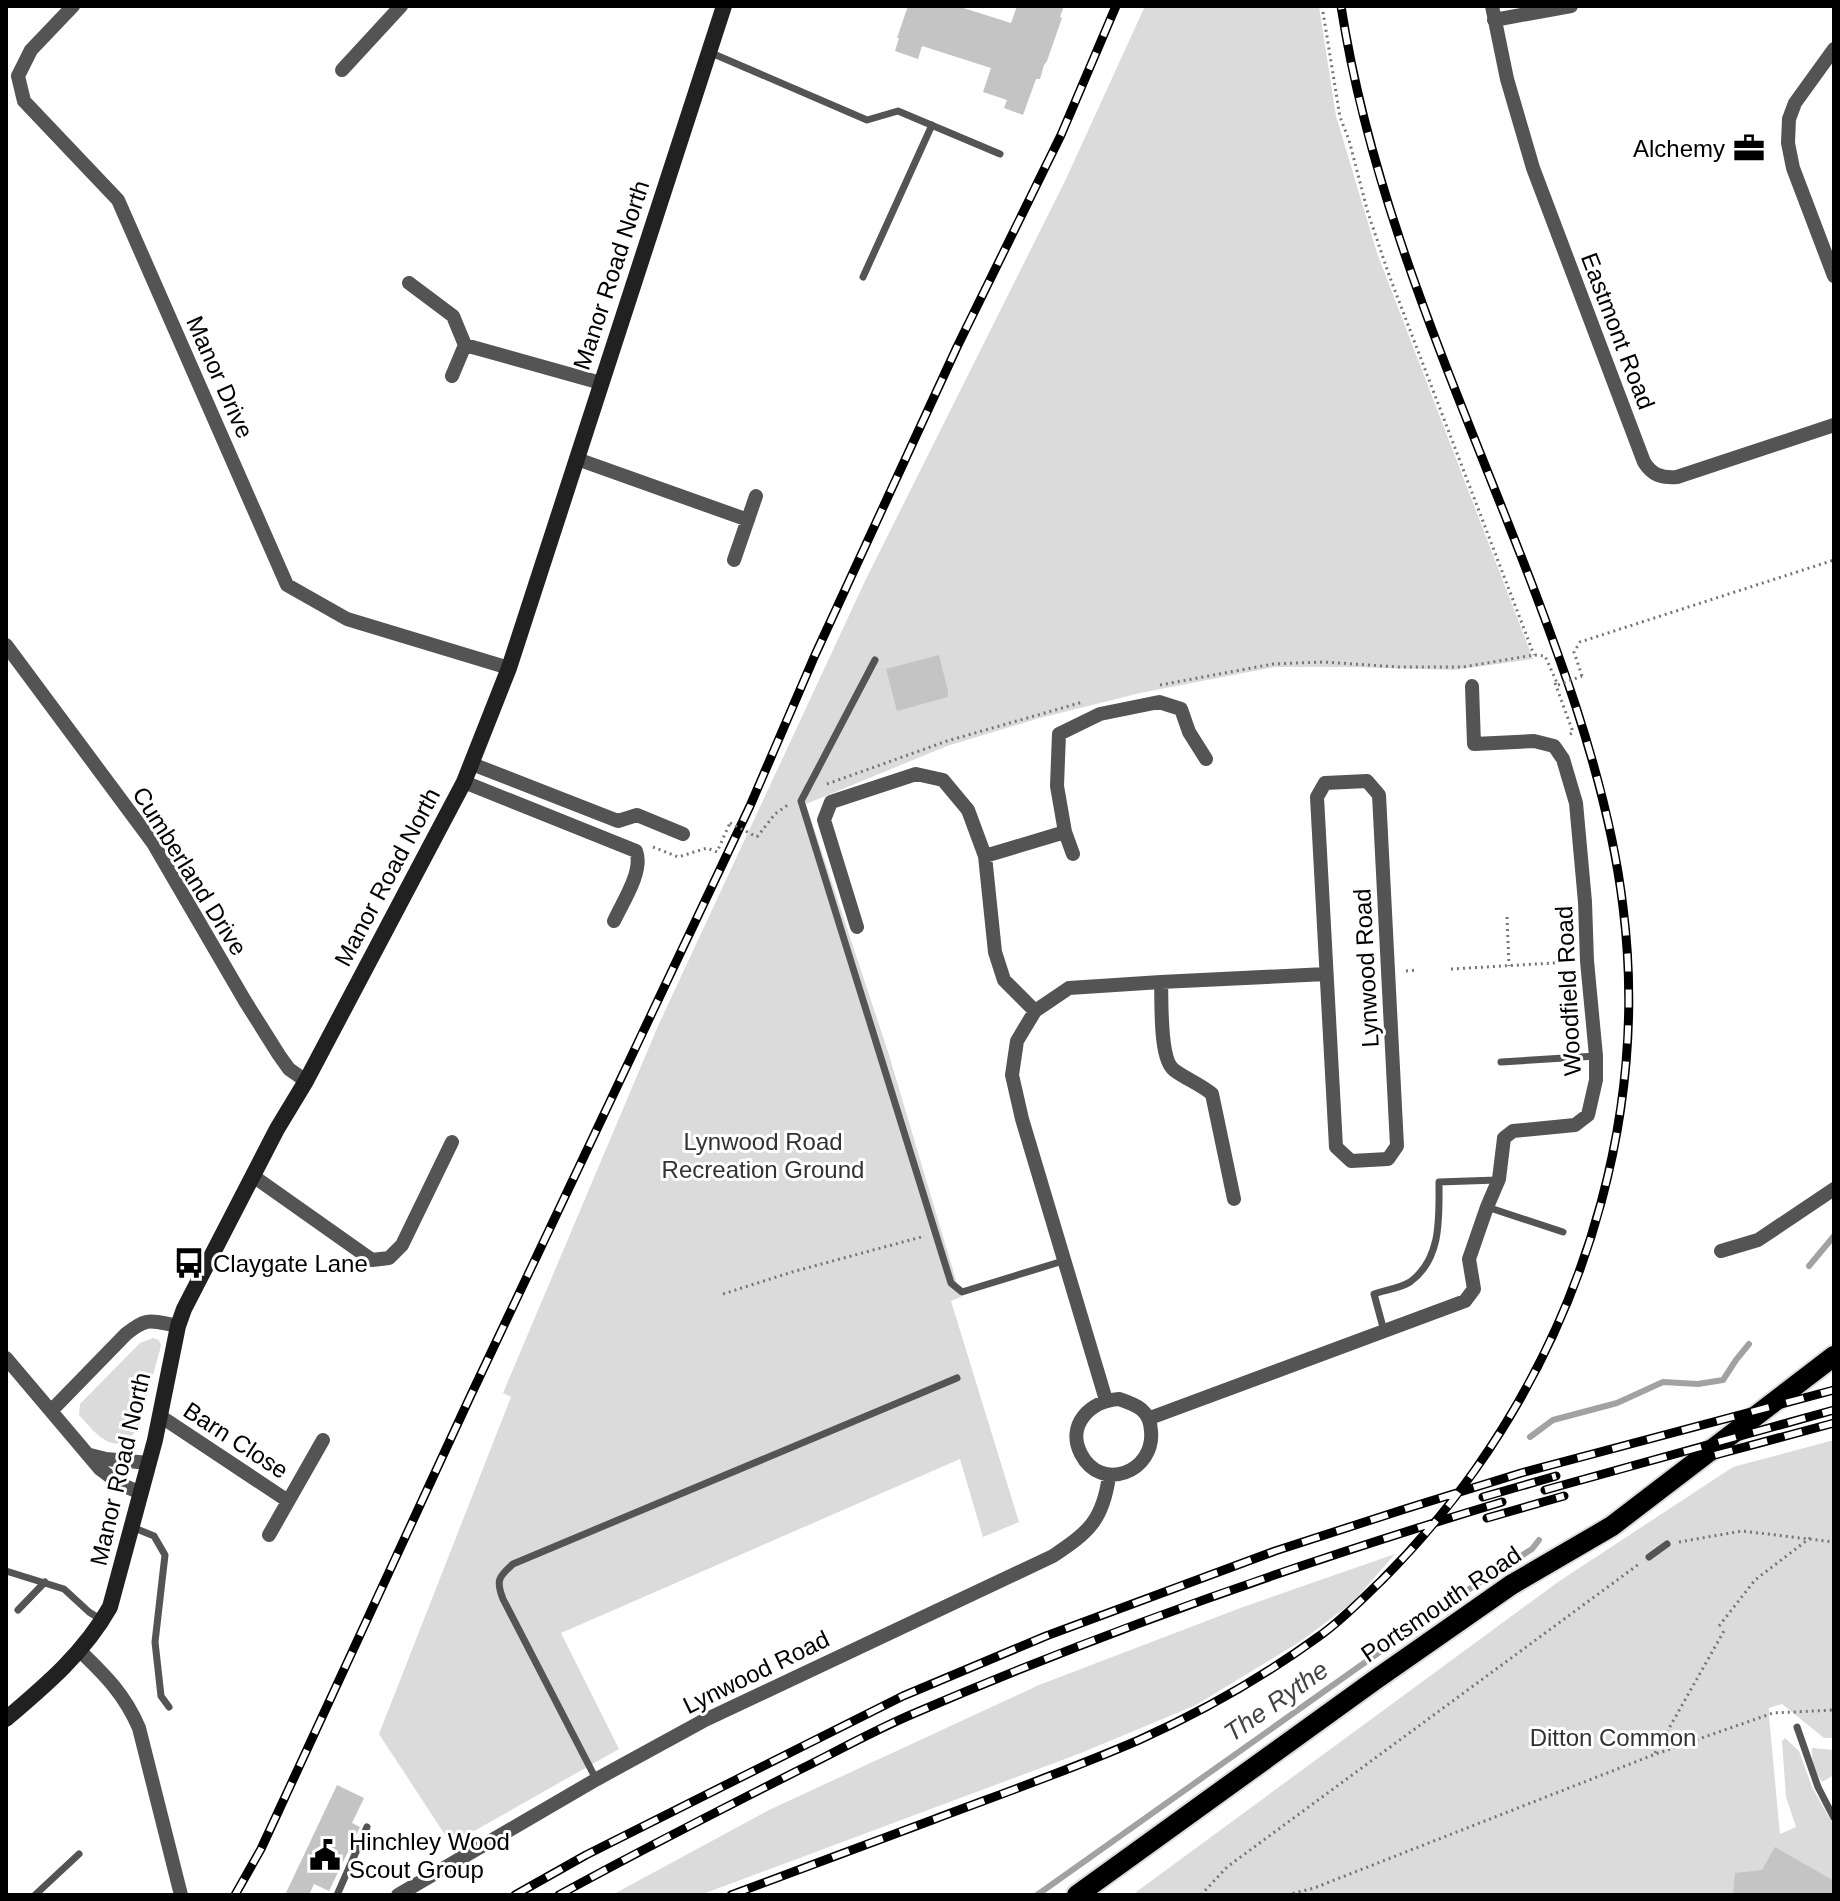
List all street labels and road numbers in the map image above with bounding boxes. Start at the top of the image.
street label: Manor Road North [568,177,654,373]
street label: Eastmont Road [1576,249,1660,413]
street label: Manor Drive [181,312,259,442]
street label: Cumberland Drive [127,782,253,960]
street label: Manor Road North [329,783,445,971]
street label: Lynwood Road [1348,888,1384,1048]
street label: Woodfield Road [1550,905,1586,1077]
street label: Manor Road North [85,1370,155,1568]
street label: Barn Close [179,1396,293,1484]
street label: Portsmouth Road [1356,1541,1526,1667]
street label: Lynwood Road [679,1625,833,1719]

